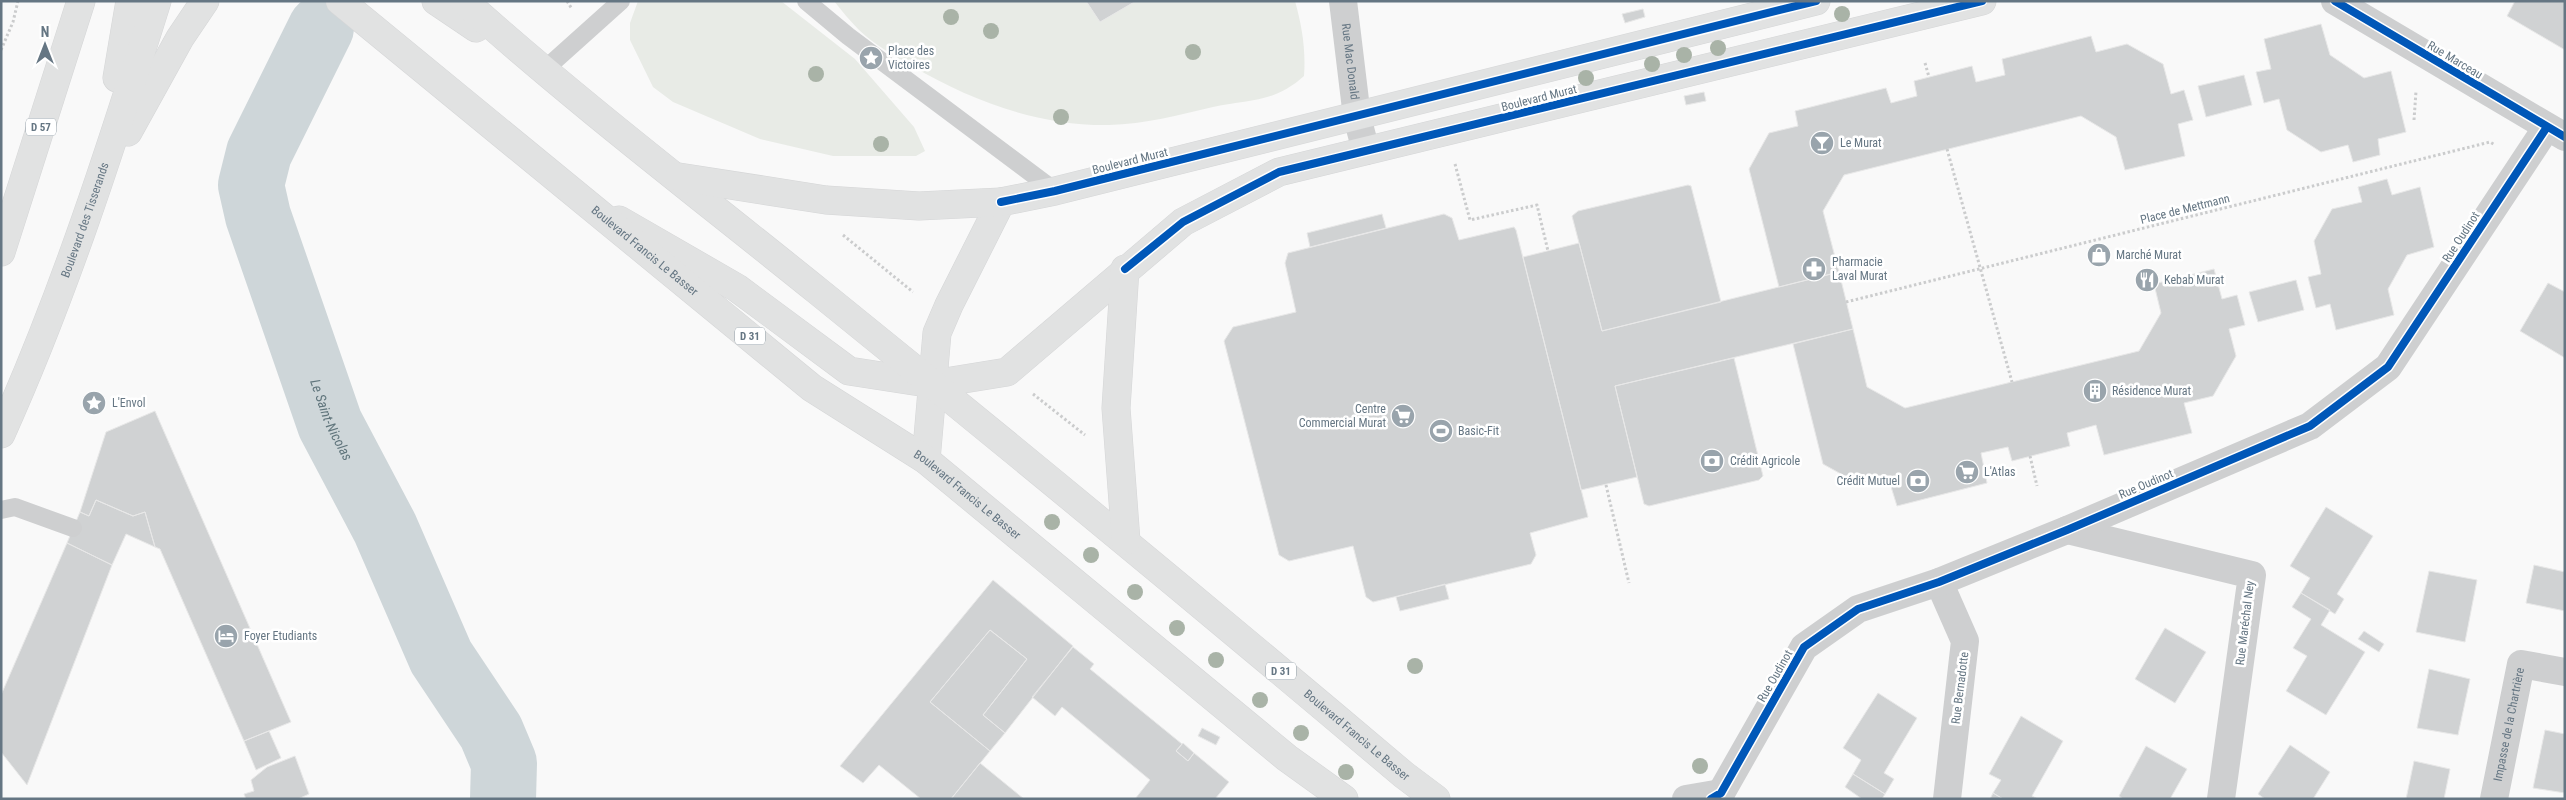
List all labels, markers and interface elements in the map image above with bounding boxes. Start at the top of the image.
north arrow [20,20,70,70]
street label: Rue Mac Donald [1339,23,1362,101]
text: N [41,24,49,40]
street label: Rue Marceau [2425,38,2485,82]
place label: Place des Victoires [888,44,934,72]
place icon: Place des Victoires [858,45,884,71]
street label: Boulevard Murat [1500,82,1579,114]
road number: D 57 [26,118,56,136]
bar icon: Le Murat [1809,130,1835,156]
place label: Le Murat [1840,136,1882,150]
street label: Boulevard Murat [1091,145,1170,177]
street label: Boulevard des Tisserands [58,160,112,280]
street label: Place de Mettmann [2139,191,2231,227]
street label: Boulevard Francis Le Basser [589,203,701,299]
street label: Rue Oudinot [2439,209,2483,265]
shop icon: Marché Murat [2086,242,2112,268]
place label: Marché Murat [2116,248,2182,262]
place label: Pharmacie Laval Murat [1832,255,1888,283]
pharmacy icon: Pharmacie Laval Murat [1801,256,1827,282]
restaurant icon: Kebab Murat [2134,267,2160,293]
place label: Kebab Murat [2164,273,2224,287]
road number: D 31 [735,328,765,344]
water label: Le Saint-Nicolas [307,377,356,463]
building icon: Résidence Murat [2082,378,2108,404]
place label: Résidence Murat [2112,384,2192,398]
place icon: L'Envol [81,390,107,416]
place label: L'Envol [112,396,145,410]
place label: Centre Commercial Murat [1299,402,1386,430]
supermarket icon: Centre Commercial Murat [1390,403,1416,429]
sports icon: Basic-Fit [1428,418,1454,444]
place label: Basic-Fit [1458,424,1500,438]
street label: Boulevard Francis Le Basser [911,447,1024,542]
bank icon: Crédit Agricole [1699,448,1725,474]
place label: Crédit Agricole [1730,454,1801,468]
supermarket icon: L'Atlas [1954,459,1980,485]
place label: L'Atlas [1984,465,2015,479]
street label: Rue Oudinot [2117,466,2176,502]
bank icon: Crédit Mutuel [1905,468,1931,494]
place label: Crédit Mutuel [1836,474,1900,488]
street label: Rue Maréchal Ney [2233,580,2257,666]
hotel icon: Foyer Etudiants [213,623,239,649]
place label: Foyer Etudiants [244,629,317,643]
street label: Rue Oudinot [1755,647,1796,704]
street label: Rue Bernadotte [1949,651,1971,725]
road number: D 31 [1266,662,1296,679]
street label: Impasse de la Chartrière [2491,666,2527,783]
street label: Boulevard Francis Le Basser [1301,687,1413,784]

